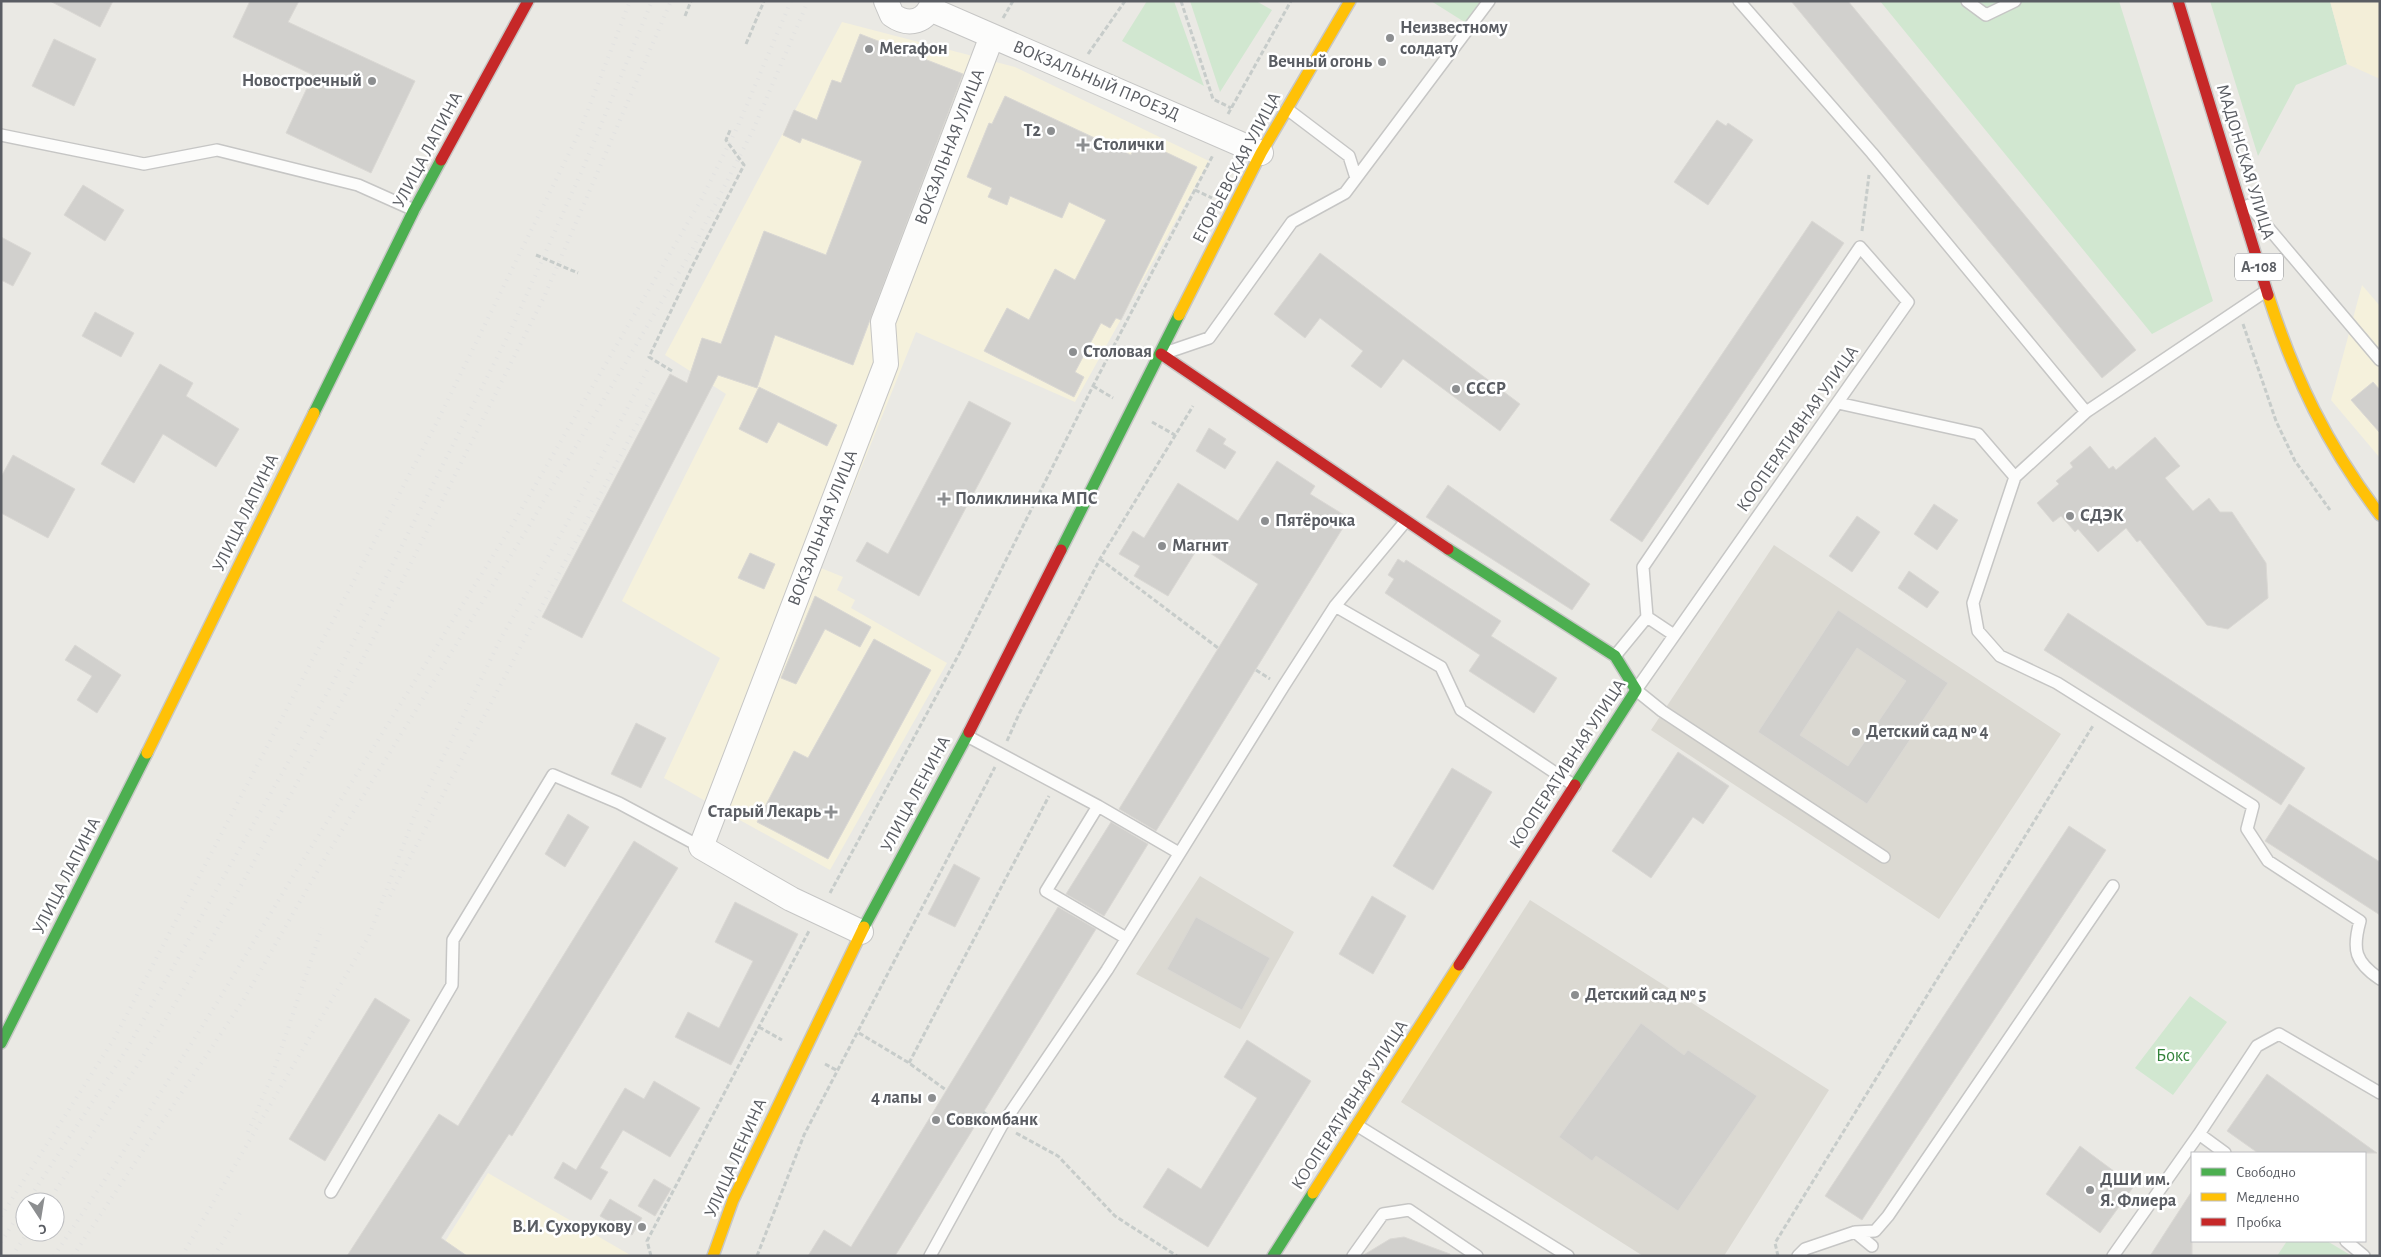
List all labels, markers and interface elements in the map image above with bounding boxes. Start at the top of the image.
place label: Неизвестному солдату [1400,19,1509,58]
marker: Неизвестному солдату [1384,32,1396,44]
street label: ВОКЗАЛЬНЫЙ ПРОЕЗД [1010,36,1183,124]
place label: Мегафон [879,40,948,58]
marker: Мегафон [863,43,875,55]
place label: Вечный огонь [1268,53,1373,71]
marker: Вечный огонь [1376,56,1388,68]
street label: ВОКЗАЛЬНАЯ УЛИЦА [912,66,988,227]
place label: Новостроечный [242,72,362,90]
marker: Новостроечный [366,75,378,87]
street label: МАДОНСКАЯ УЛИЦА [2213,82,2277,242]
street label: УЛИЦА ЛАПИНА [390,89,466,211]
street label: ЕГОРЬЕВСКАЯ УЛИЦА [1190,89,1285,246]
place label: T2 [1023,122,1042,140]
marker: T2 [1045,125,1057,137]
place label: Столички [1093,136,1165,154]
marker: Столички [1077,139,1089,151]
road number: А-108 [2235,253,2283,280]
street label: КООПЕРАТИВНАЯ УЛИЦА [1734,342,1862,515]
place label: Столовая [1083,343,1152,361]
marker: Столовая [1067,346,1079,358]
place label: СССР [1466,380,1506,398]
marker: СССР [1450,383,1462,395]
street label: ВОКЗАЛЬНАЯ УЛИЦА [785,447,861,608]
street label: УЛИЦА ЛАПИНА [210,451,282,575]
place label: Поликлиника МПС [955,490,1098,508]
marker: Поликлиника МПС [937,492,951,506]
place label: СДЭК [2080,507,2124,525]
marker: СДЭК [2064,510,2076,522]
place label: Пятёрочка [1275,512,1356,530]
marker: Пятёрочка [1259,515,1271,527]
place label: Магнит [1172,537,1229,555]
marker: Магнит [1156,540,1168,552]
street label: КООПЕРАТИВНАЯ УЛИЦА [1507,676,1630,852]
place label: Детский сад № 4 [1866,723,1989,741]
marker: Детский сад № 4 [1850,726,1862,738]
street label: УЛИЦА ЛЕНИНА [878,733,954,855]
place label: Старый Лекарь [707,803,822,821]
marker: Старый Лекарь [825,806,837,818]
street label: УЛИЦА ЛАПИНА [30,814,104,937]
place label: Детский сад № 5 [1585,986,1707,1004]
marker: Детский сад № 5 [1569,989,1581,1001]
street label: КООПЕРАТИВНАЯ УЛИЦА [1289,1017,1412,1193]
park label: Бокс [2156,1047,2190,1065]
place label: 4 лапы [871,1089,922,1107]
marker: 4 лапы [926,1092,938,1104]
street label: УЛИЦА ЛЕНИНА [702,1095,770,1220]
place label: Совкомбанк [946,1111,1038,1129]
marker: Совкомбанк [930,1114,942,1126]
legend [2191,1152,2366,1242]
text: Свободно [2236,1165,2296,1180]
place label: ДШИ им. Я. Флиера [2100,1171,2177,1210]
marker: ДШИ им. Я. Флиера [2084,1184,2096,1196]
text: Медленно [2236,1190,2300,1205]
north arrow [15,1192,65,1242]
text: Пробка [2236,1215,2282,1230]
place label: В.И. Сухорукову [512,1218,633,1236]
text: С [37,1221,48,1236]
marker: В.И. Сухорукову [636,1221,648,1233]

